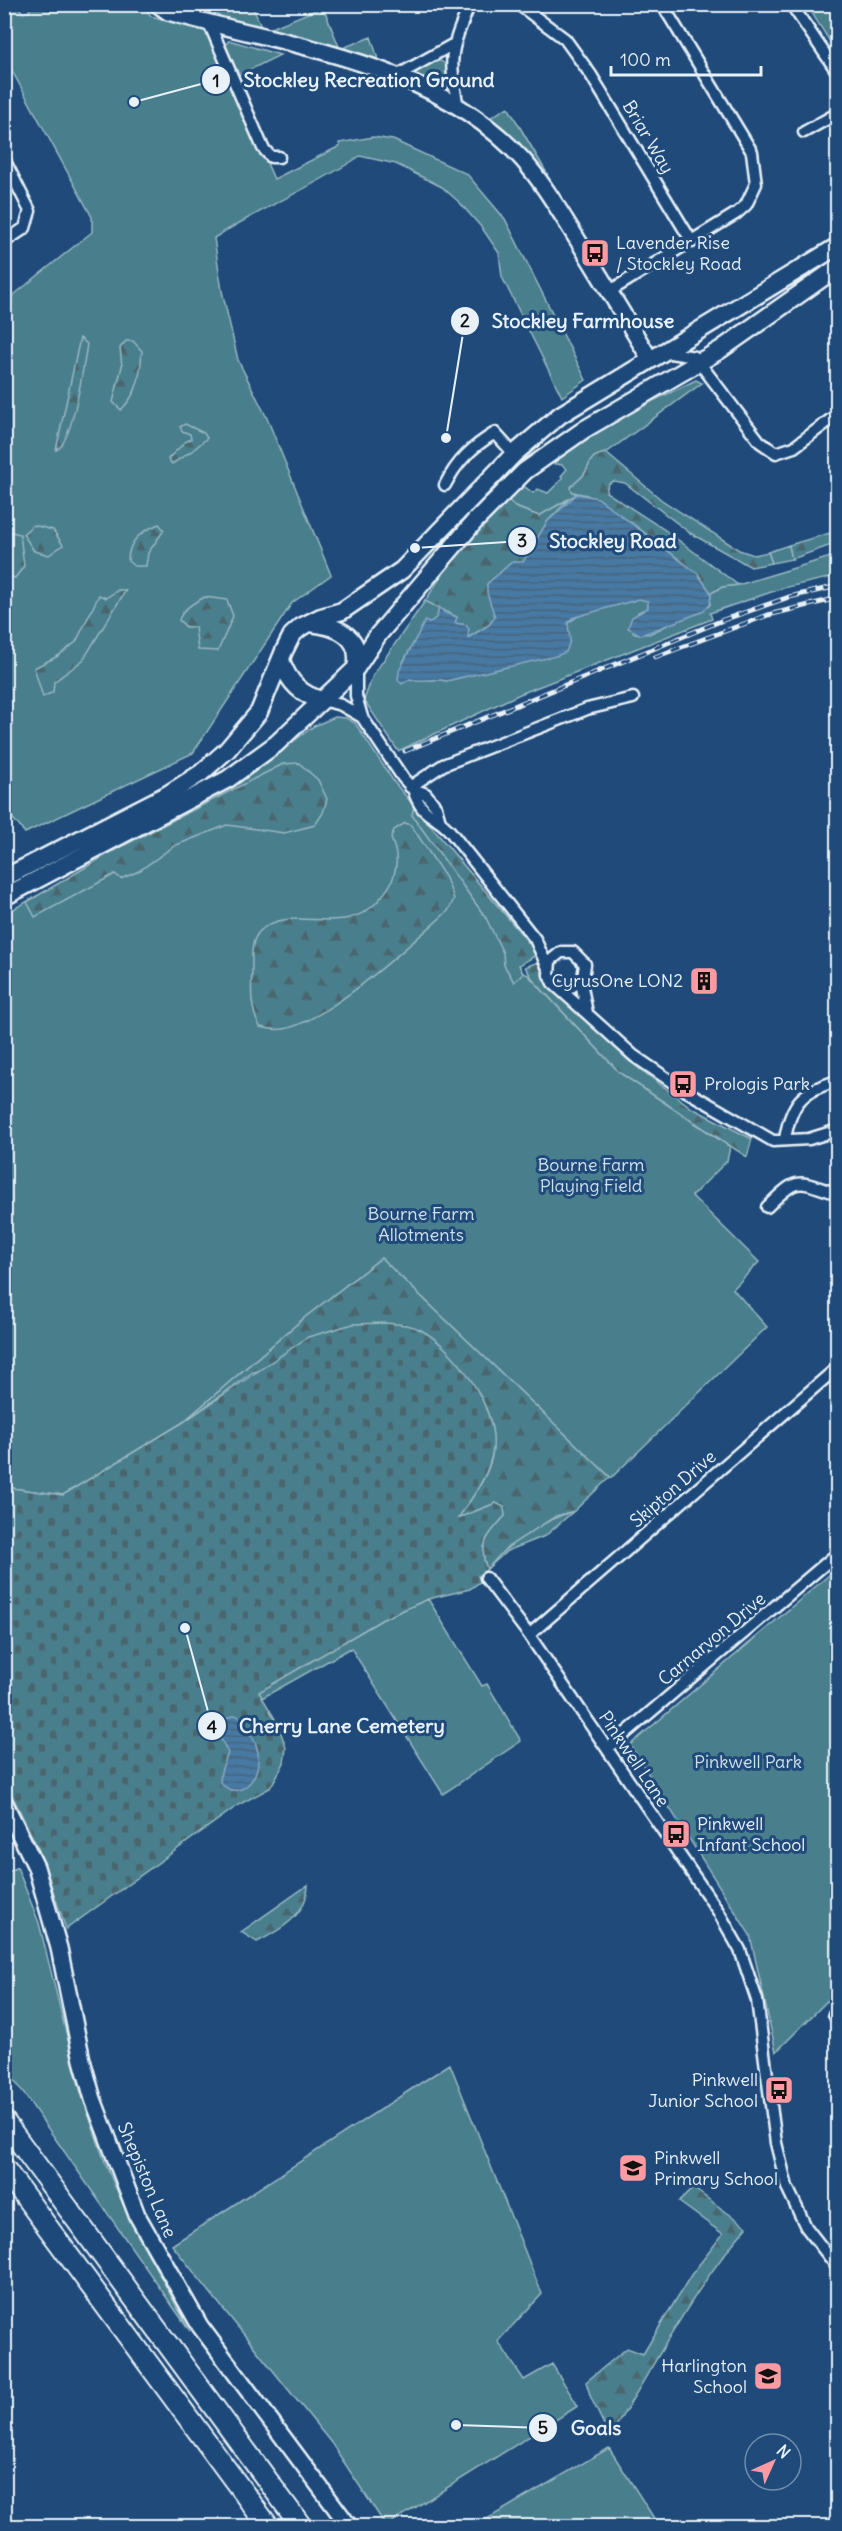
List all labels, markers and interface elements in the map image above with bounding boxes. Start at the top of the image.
scale bar [611,39,761,77]
text: 100 m [620,48,671,71]
callout: Stockley Recreation Ground [201,61,506,99]
text: Stockley Recreation Ground [243,67,495,92]
text: 1 [212,69,220,92]
street label: Briar Way [618,96,679,177]
place label: Lavender Rise / Stockley Road [616,231,742,275]
bus stop icon: Lavender Rise / Stockley Road [579,237,611,269]
callout: Stockley Farmhouse [450,302,686,340]
text: Stockley Farmhouse [492,308,674,333]
text: 2 [460,309,470,332]
callout: Stockley Road [507,522,688,560]
text: Stockley Road [549,528,677,553]
text: 3 [517,529,527,552]
building icon: CyrusOne LON2 [688,965,720,997]
place label: CyrusOne LON2 [551,969,683,992]
bus stop icon: Prologis Park [667,1068,699,1100]
place label: Prologis Park [704,1072,810,1095]
park label: Bourne Farm Playing Field [538,1153,645,1197]
park label: Bourne Farm Allotments [368,1202,475,1246]
street label: Skipton Drive [625,1445,721,1532]
street label: Carnarvon Drive [653,1587,770,1690]
street label: Pinkwell Lane [594,1706,675,1811]
callout: Cherry Lane Cemetery [197,1707,457,1745]
text: Cherry Lane Cemetery [239,1713,445,1738]
text: 4 [207,1715,218,1738]
park label: Pinkwell Park [694,1750,802,1773]
place label: Pinkwell Infant School [697,1812,805,1856]
bus stop icon: Pinkwell Infant School [660,1818,692,1850]
place label: Pinkwell Junior School [648,2068,758,2112]
bus stop icon: Pinkwell Junior School [763,2074,795,2106]
street label: Shepiston Lane [113,2118,182,2241]
place label: Pinkwell Primary School [654,2146,778,2190]
school or university icon: Pinkwell Primary School [617,2152,649,2184]
place label: Harlington School [661,2354,747,2398]
school or university icon: Harlington School [752,2360,784,2392]
callout: Goals [528,2409,633,2447]
text: Goals [571,2415,621,2440]
text: 5 [538,2416,548,2439]
north arrow [743,2432,803,2492]
text: N [773,2440,795,2462]

